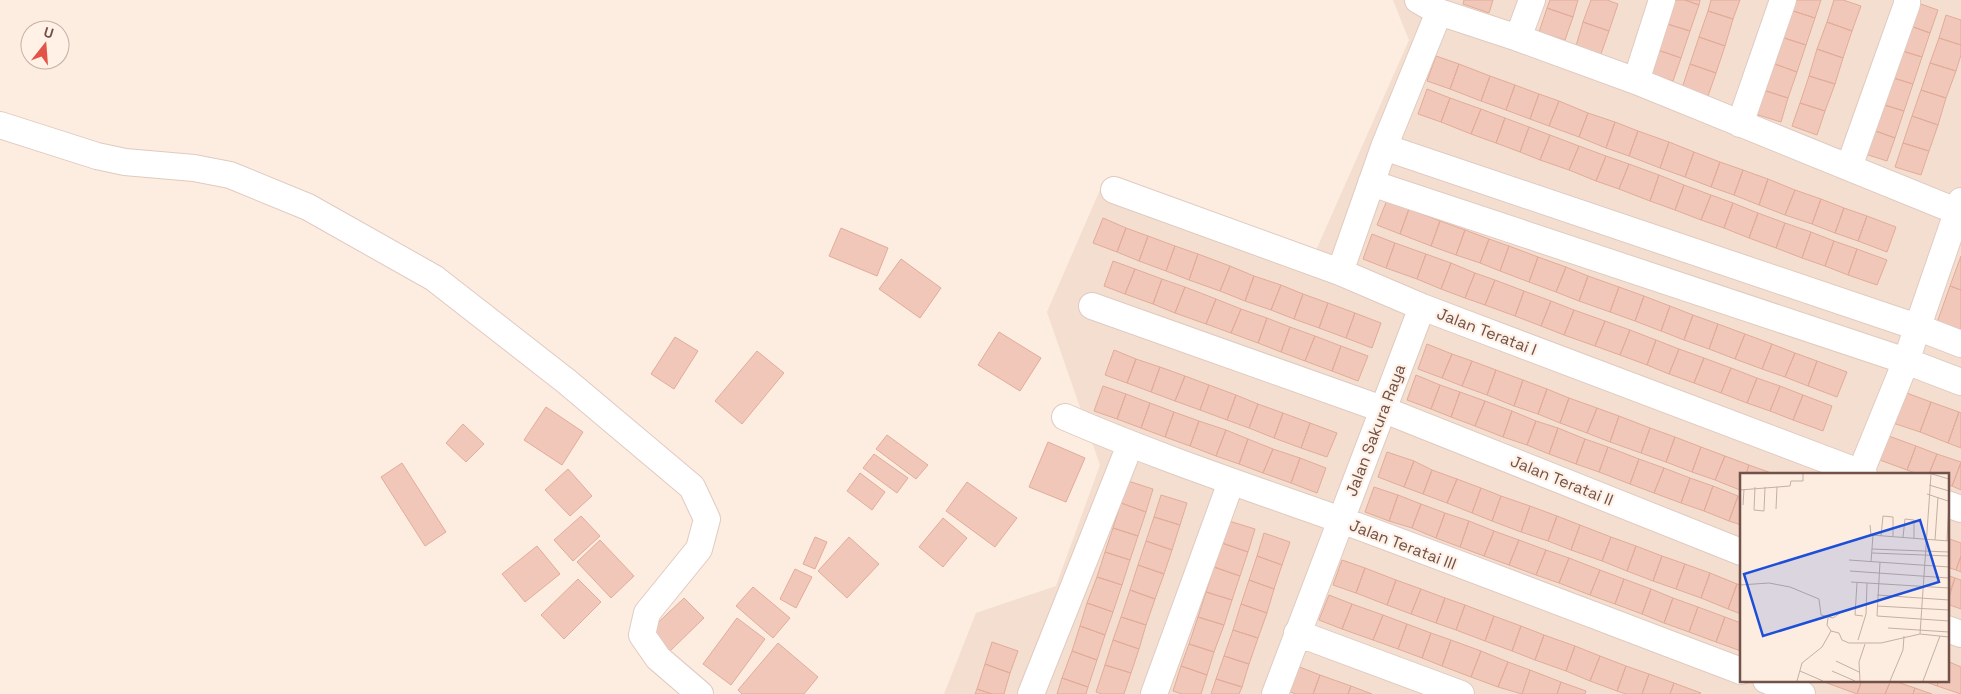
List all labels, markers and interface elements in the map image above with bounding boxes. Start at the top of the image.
north arrow [20,20,70,70]
text: U [42,23,56,43]
street label: Jalan Teratai I [1434,303,1540,360]
street label: Jalan Sakura Raya [1341,361,1410,499]
street label: Jalan Teratai II [1507,450,1616,511]
inset map [1740,473,1948,682]
street label: Jalan Teratai III [1346,514,1459,575]

